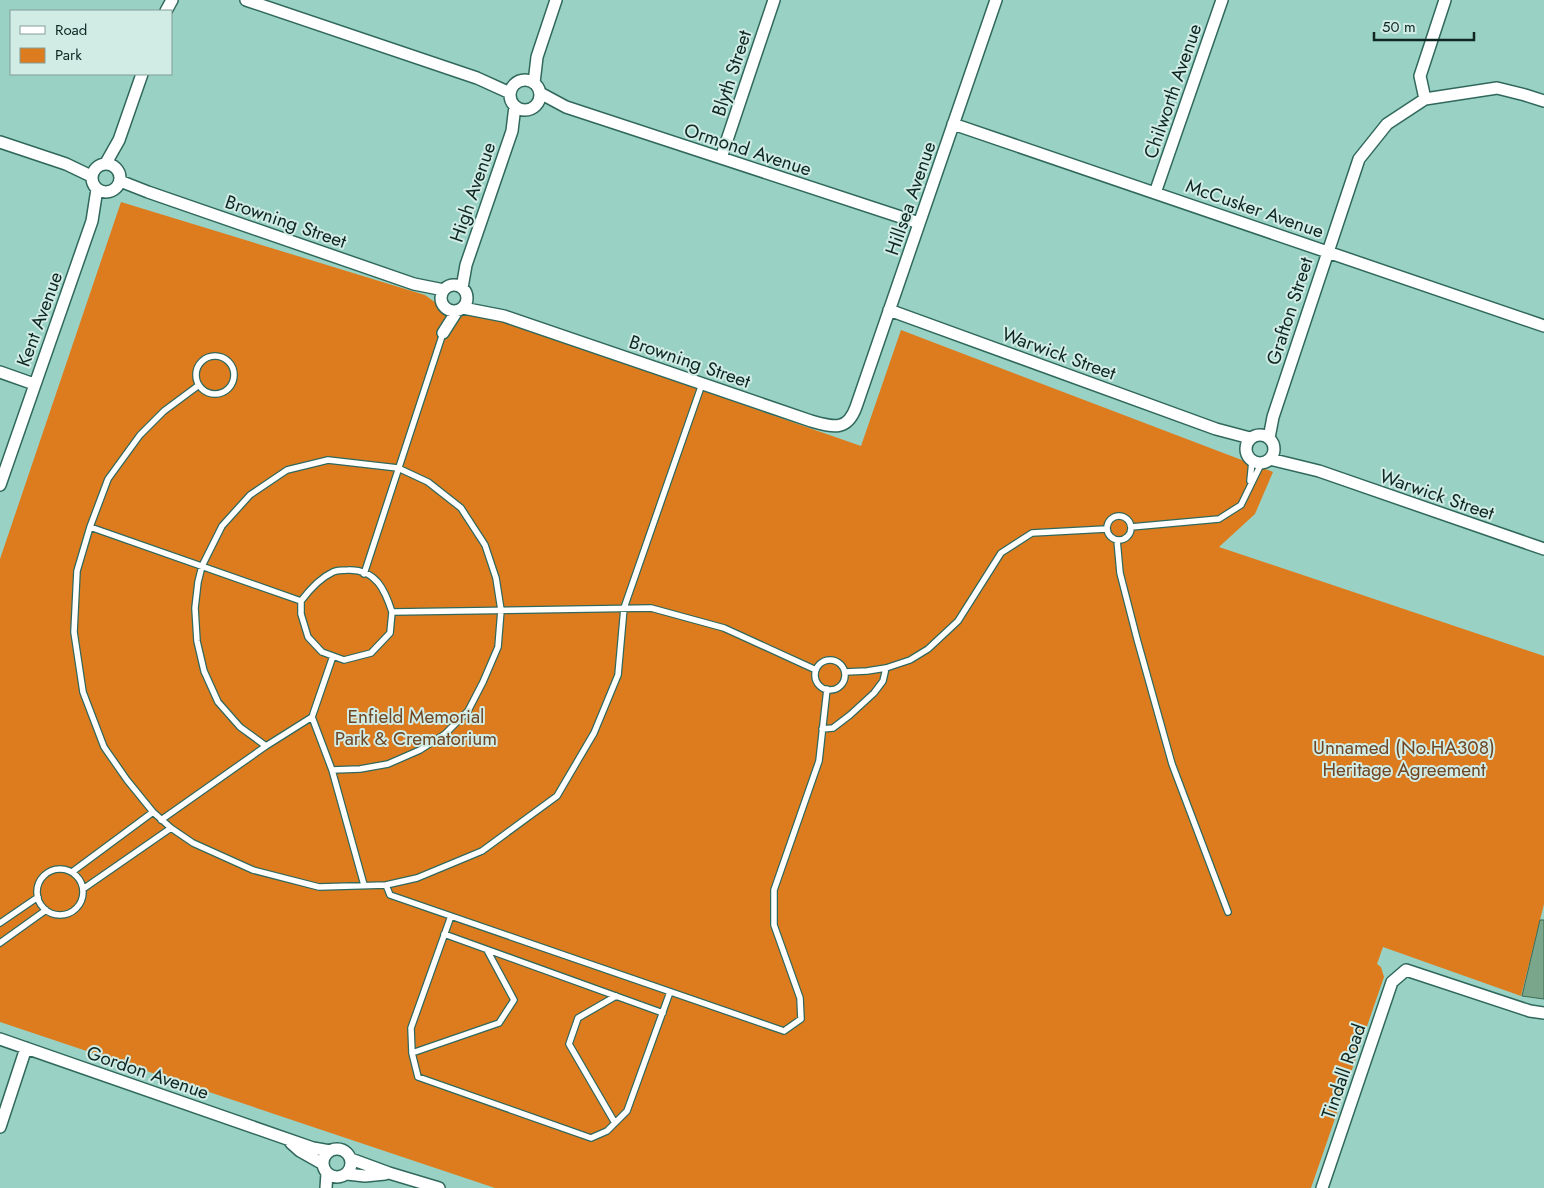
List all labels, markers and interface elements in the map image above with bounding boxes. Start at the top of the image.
legend [10,10,172,75]
scale bar [1374,10,1474,42]
text: 50 m [1382,16,1416,38]
text: Road [55,19,87,41]
street label: Chilworth Avenue [1137,20,1208,162]
street label: Blyth Street [705,26,758,120]
text: Park [55,44,82,66]
street label: Ormond Avenue [681,116,815,183]
street label: Hillsea Avenue [878,137,943,259]
street label: High Avenue [443,138,502,246]
street label: McCusker Avenue [1182,172,1328,245]
street label: Browning Street [222,188,350,255]
street label: Grafton Street [1259,253,1320,368]
street label: Kent Avenue [10,268,69,370]
street label: Warwick Street [998,320,1120,387]
street label: Browning Street [626,328,754,395]
street label: Warwick Street [1376,462,1498,527]
park label: Enfield Memorial Park & Crematorium [335,703,497,752]
park label: Unnamed (No.HA308) Heritage Agreement [1313,734,1495,783]
street label: Tindall Road [1315,1020,1372,1122]
street label: Gordon Avenue [83,1039,213,1106]

